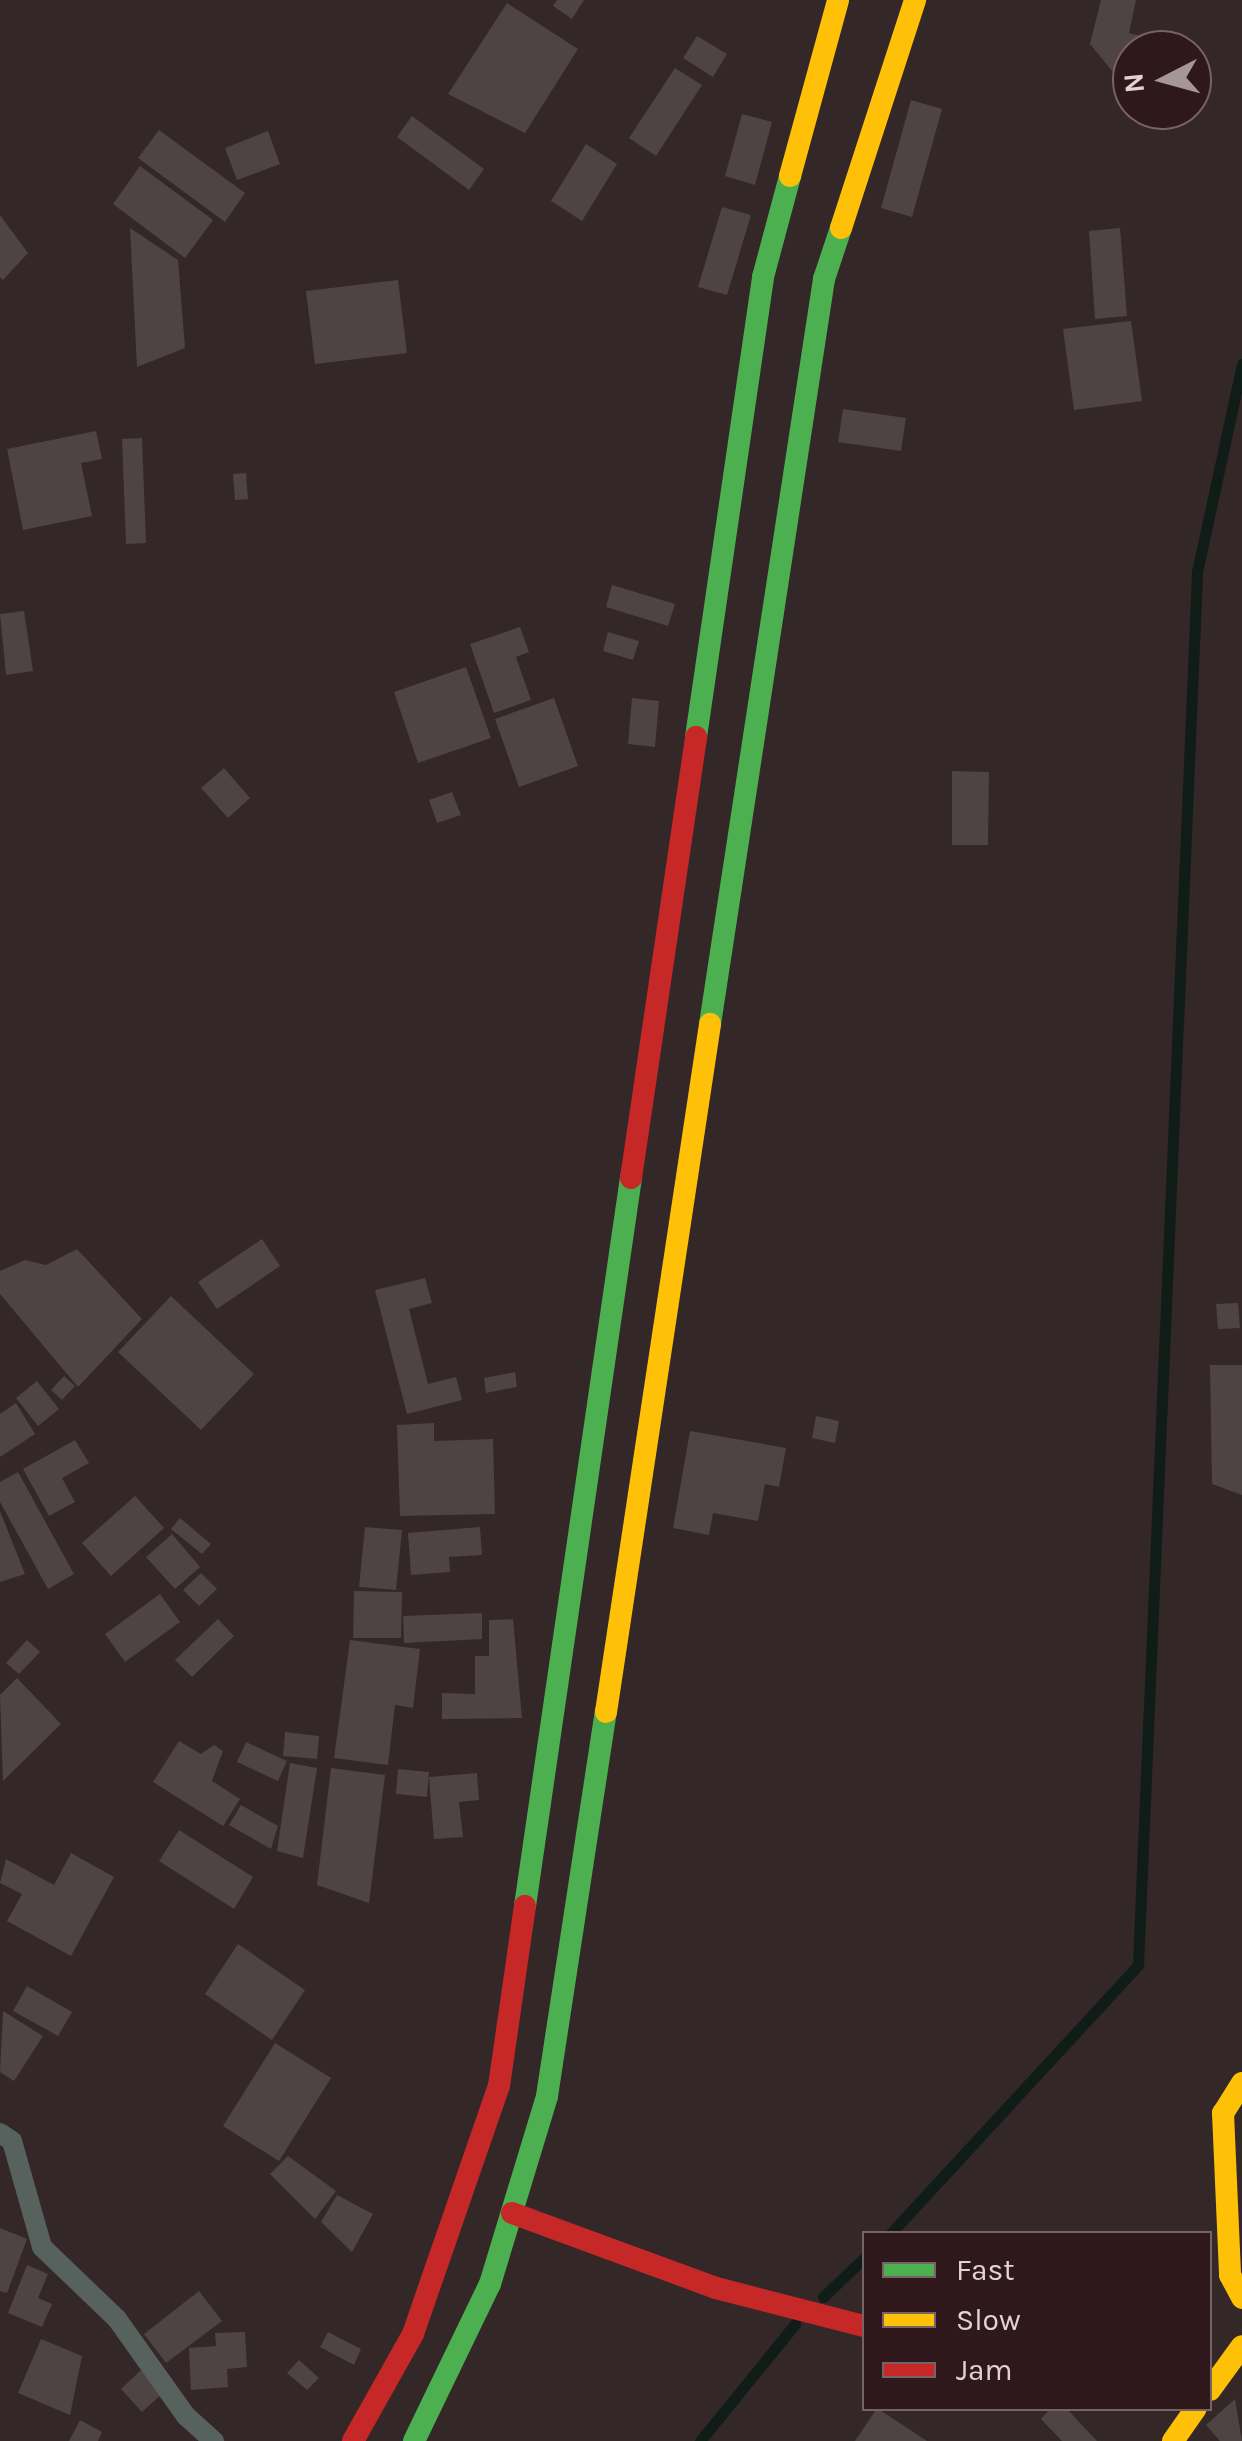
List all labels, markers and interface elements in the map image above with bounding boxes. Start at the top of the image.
north arrow [1112,30,1212,130]
text: N [1116,71,1151,95]
legend [862,2231,1212,2411]
text: Fast [956,2252,1015,2288]
text: Slow [956,2302,1021,2338]
text: Jam [956,2352,1013,2388]

